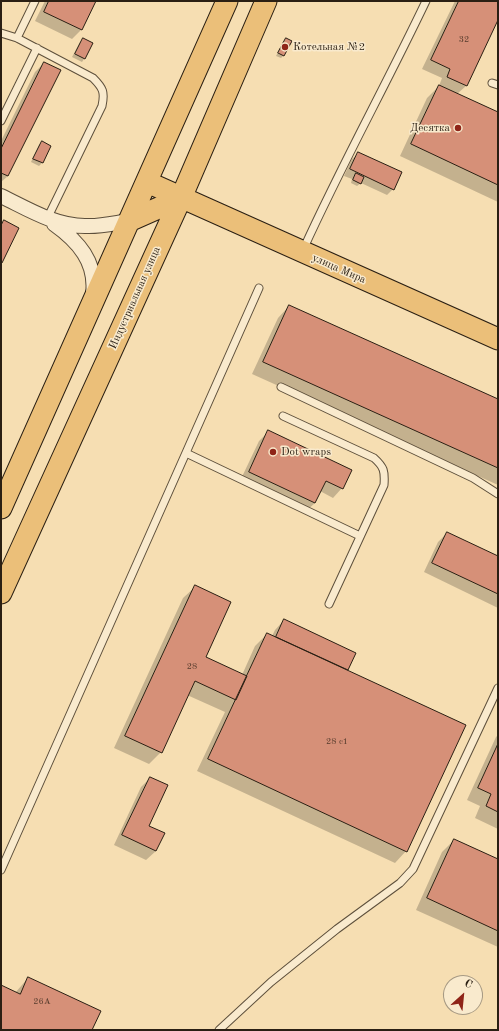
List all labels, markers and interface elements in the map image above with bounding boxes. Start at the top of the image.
house number: 32 [459,35,469,45]
place label: Котельная №2 [293,40,365,54]
marker: Котельная №2 [280,42,290,52]
place label: Десятка [410,121,450,135]
marker: Десятка [453,123,463,133]
street label: Индустриальная улица [106,245,164,351]
street label: улица Мира [310,251,368,287]
place label: Dot wraps [281,445,331,459]
marker: Dot wraps [268,447,278,457]
house number: 28 [187,662,197,672]
house number: 28 с1 [326,737,348,747]
north arrow [443,975,483,1015]
text: С [462,978,474,991]
house number: 26А [33,997,51,1007]

